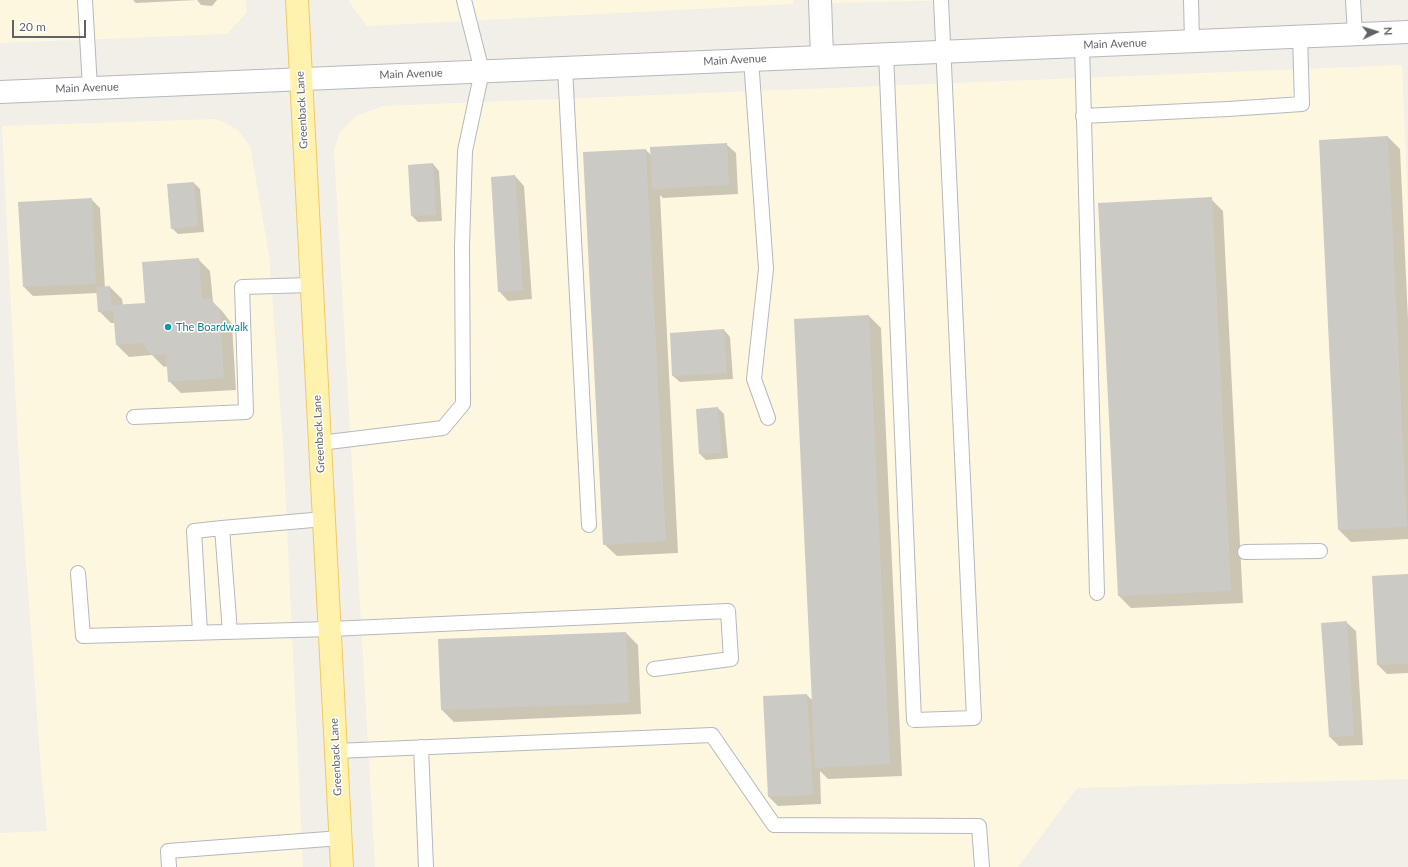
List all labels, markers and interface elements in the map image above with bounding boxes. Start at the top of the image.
scale bar [14,12,88,38]
north arrow [1356,12,1396,52]
text: 20 m [19,19,46,34]
text: N [1382,26,1395,36]
street label: Main Avenue [1083,36,1147,52]
street label: Main Avenue [703,52,767,68]
street label: Main Avenue [379,66,443,82]
street label: Greenback Lane [293,71,311,149]
street label: Main Avenue [55,80,119,96]
place label: The Boardwalk [176,320,248,334]
marker: The Boardwalk [163,322,173,332]
street label: Greenback Lane [310,395,328,473]
street label: Greenback Lane [327,718,345,796]

